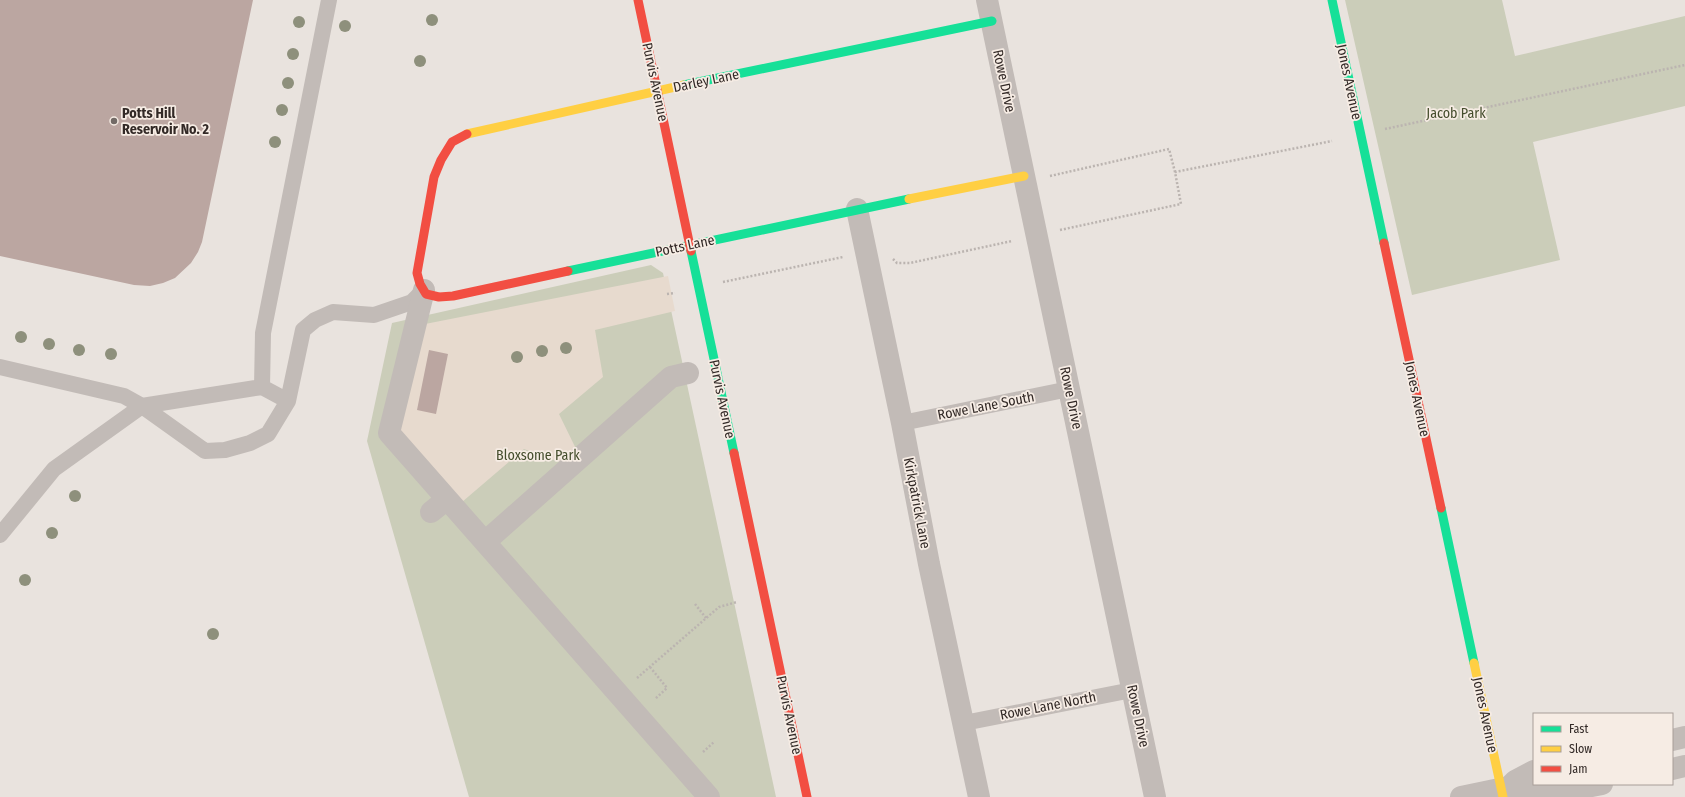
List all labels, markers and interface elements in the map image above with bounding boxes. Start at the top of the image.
street label: Purvis Avenue [638,41,672,123]
street label: Jones Avenue [1333,43,1365,121]
street label: Rowe Drive [989,48,1019,114]
street label: Darley Lane [671,66,741,96]
place label: Potts Hill Reservoir No. 2 [122,105,210,138]
park label: Jacob Park [1426,105,1486,122]
marker: Potts Hill Reservoir No. 2 [109,116,119,126]
street label: Potts Lane [654,231,716,261]
street label: Purvis Avenue [705,358,739,440]
street label: Jones Avenue [1401,360,1433,438]
street label: Rowe Drive [1056,365,1086,431]
street label: Rowe Lane South [936,388,1036,424]
park label: Bloxsome Park [496,447,580,464]
street label: Kirkpatrick Lane [900,456,934,550]
street label: Purvis Avenue [772,674,806,756]
street label: Jones Avenue [1469,676,1501,754]
street label: Rowe Drive [1123,683,1153,749]
street label: Rowe Lane North [999,688,1097,724]
legend [1533,713,1673,785]
text: Fast [1569,722,1588,736]
text: Slow [1569,742,1592,756]
text: Jam [1569,762,1587,776]

